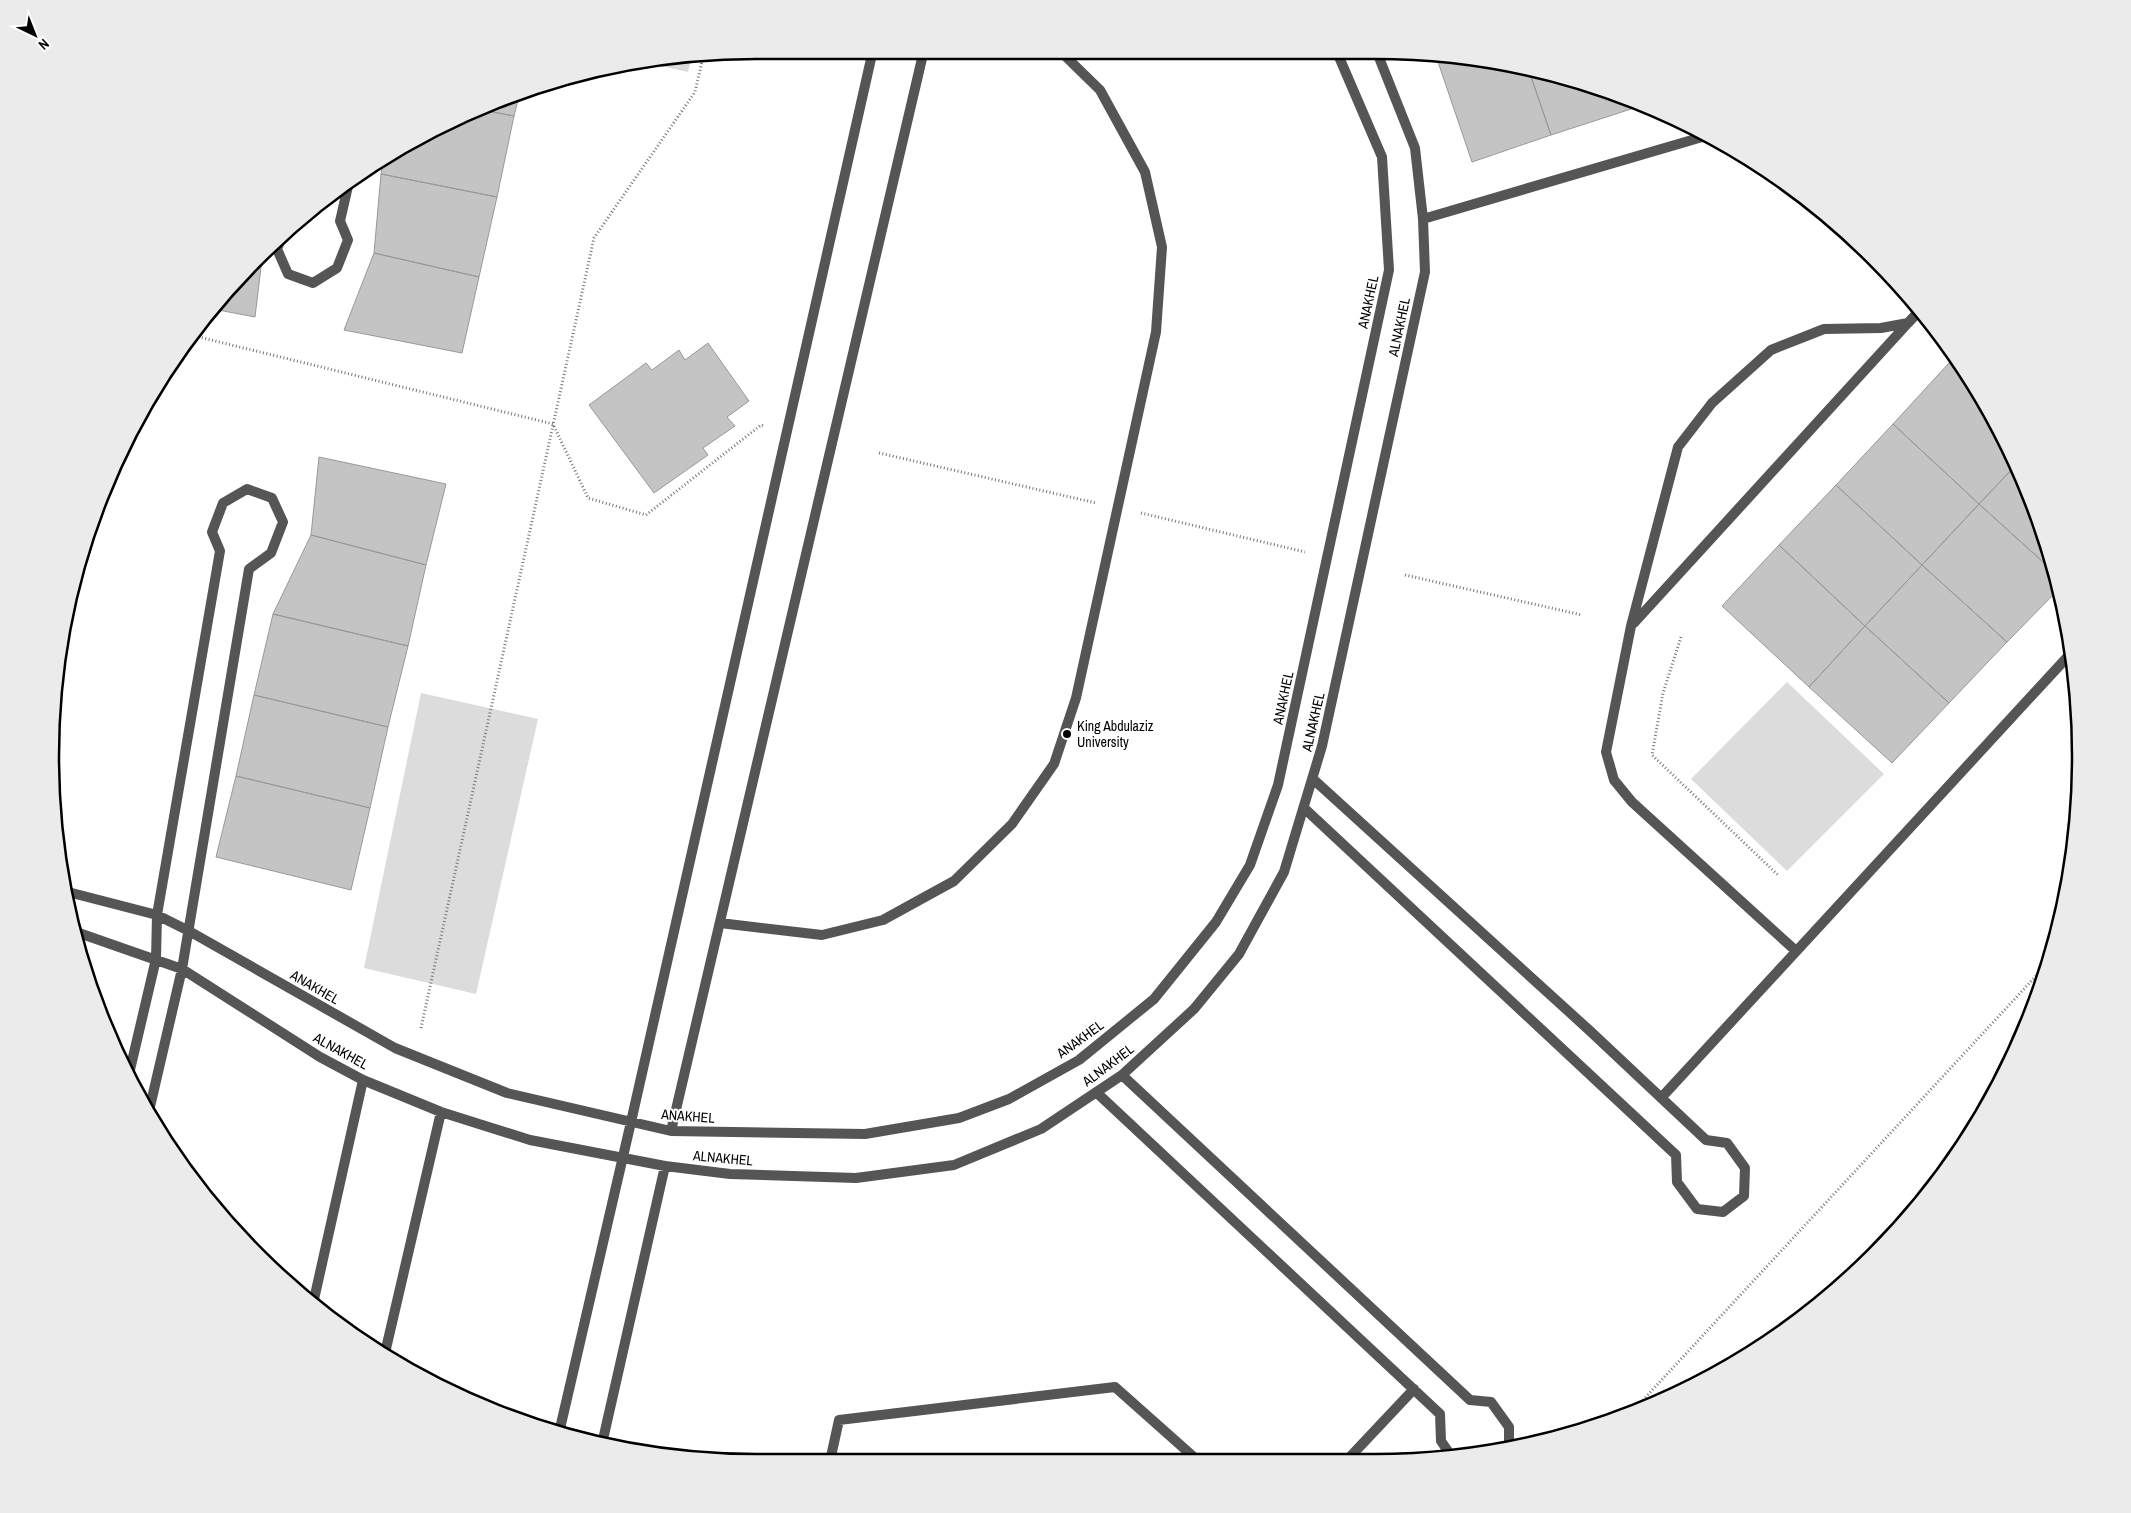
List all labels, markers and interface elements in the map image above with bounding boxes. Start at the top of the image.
north arrow [10,10,60,60]
text: N [35,35,53,54]
street label: ANAKHEL [1353,273,1383,331]
street label: ALNAKHEL [1384,295,1414,359]
street label: ANAKHEL [1268,669,1298,727]
street label: ALNAKHEL [1297,690,1329,754]
place label: King Abdulaziz University [1077,717,1154,751]
marker: King Abdulaziz University [1061,728,1073,740]
street label: ANAKHEL [286,965,343,1008]
street label: ANAKHEL [1052,1016,1107,1063]
street label: ALNAKHEL [310,1028,372,1074]
street label: ALNAKHEL [1078,1039,1138,1091]
street label: ANAKHEL [660,1105,716,1127]
street label: ALNAKHEL [691,1146,754,1170]

